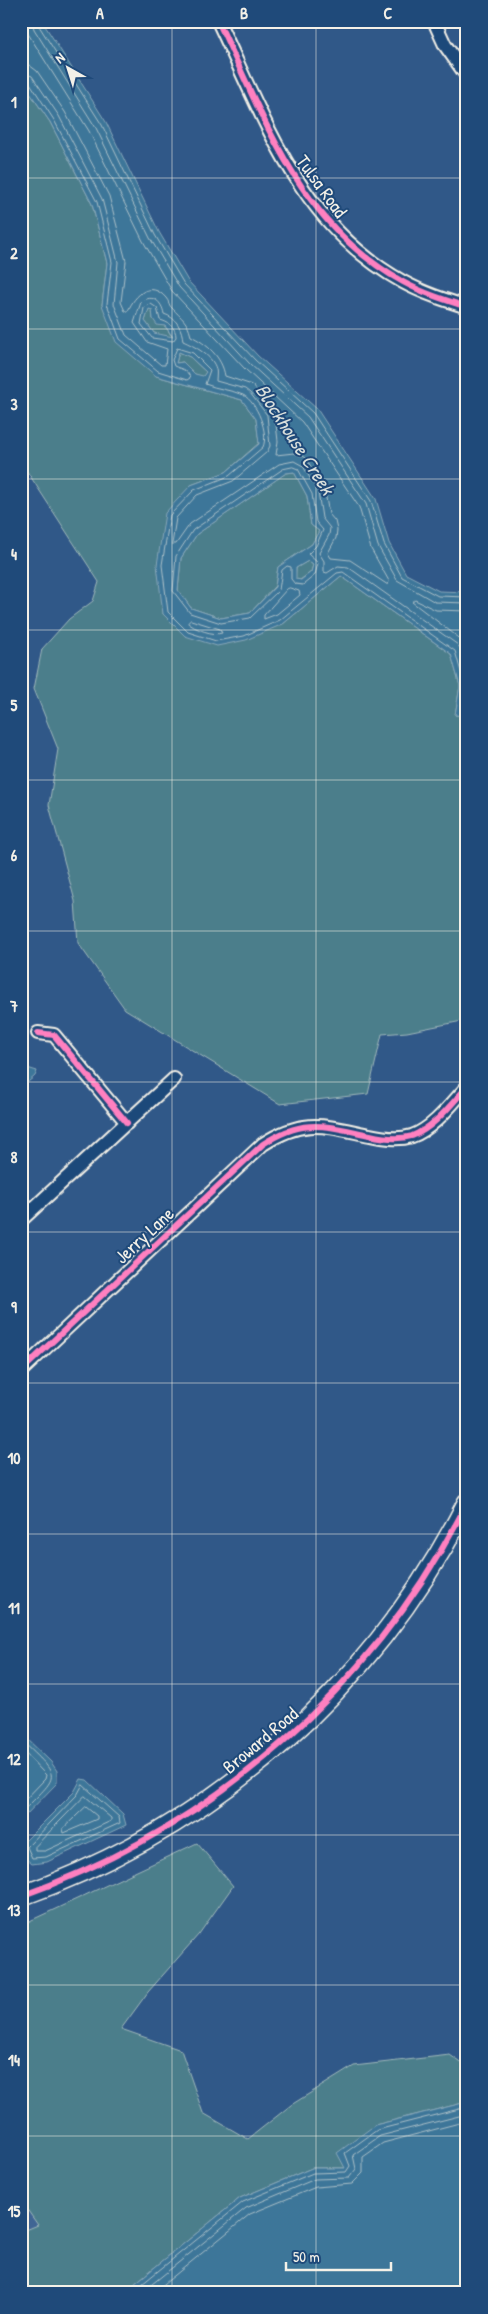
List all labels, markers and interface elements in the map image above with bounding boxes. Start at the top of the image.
text: A [96,2,104,24]
text: B [240,2,248,24]
text: C [384,2,393,24]
north arrow [42,42,92,92]
text: N [51,47,69,67]
text: 1 [11,91,17,113]
street label: Tulsa Road [290,149,354,223]
text: 2 [10,242,18,264]
water label: Blockhouse Creek [249,378,342,501]
text: 3 [10,393,18,415]
text: 4 [11,543,17,565]
text: 5 [11,694,18,716]
text: 6 [11,844,18,866]
text: 7 [9,995,18,1017]
text: 8 [11,1146,18,1168]
street label: Jerry Lane [109,1201,180,1269]
text: 9 [11,1296,17,1318]
text: 10 [8,1447,20,1469]
text: 11 [8,1597,20,1619]
street label: Broward Road [217,1700,304,1779]
text: 12 [7,1748,21,1770]
text: 13 [8,1899,20,1921]
text: 14 [8,2049,20,2071]
text: 15 [8,2200,21,2222]
scale bar [286,2239,390,2271]
text: 50 m [293,2246,320,2267]

